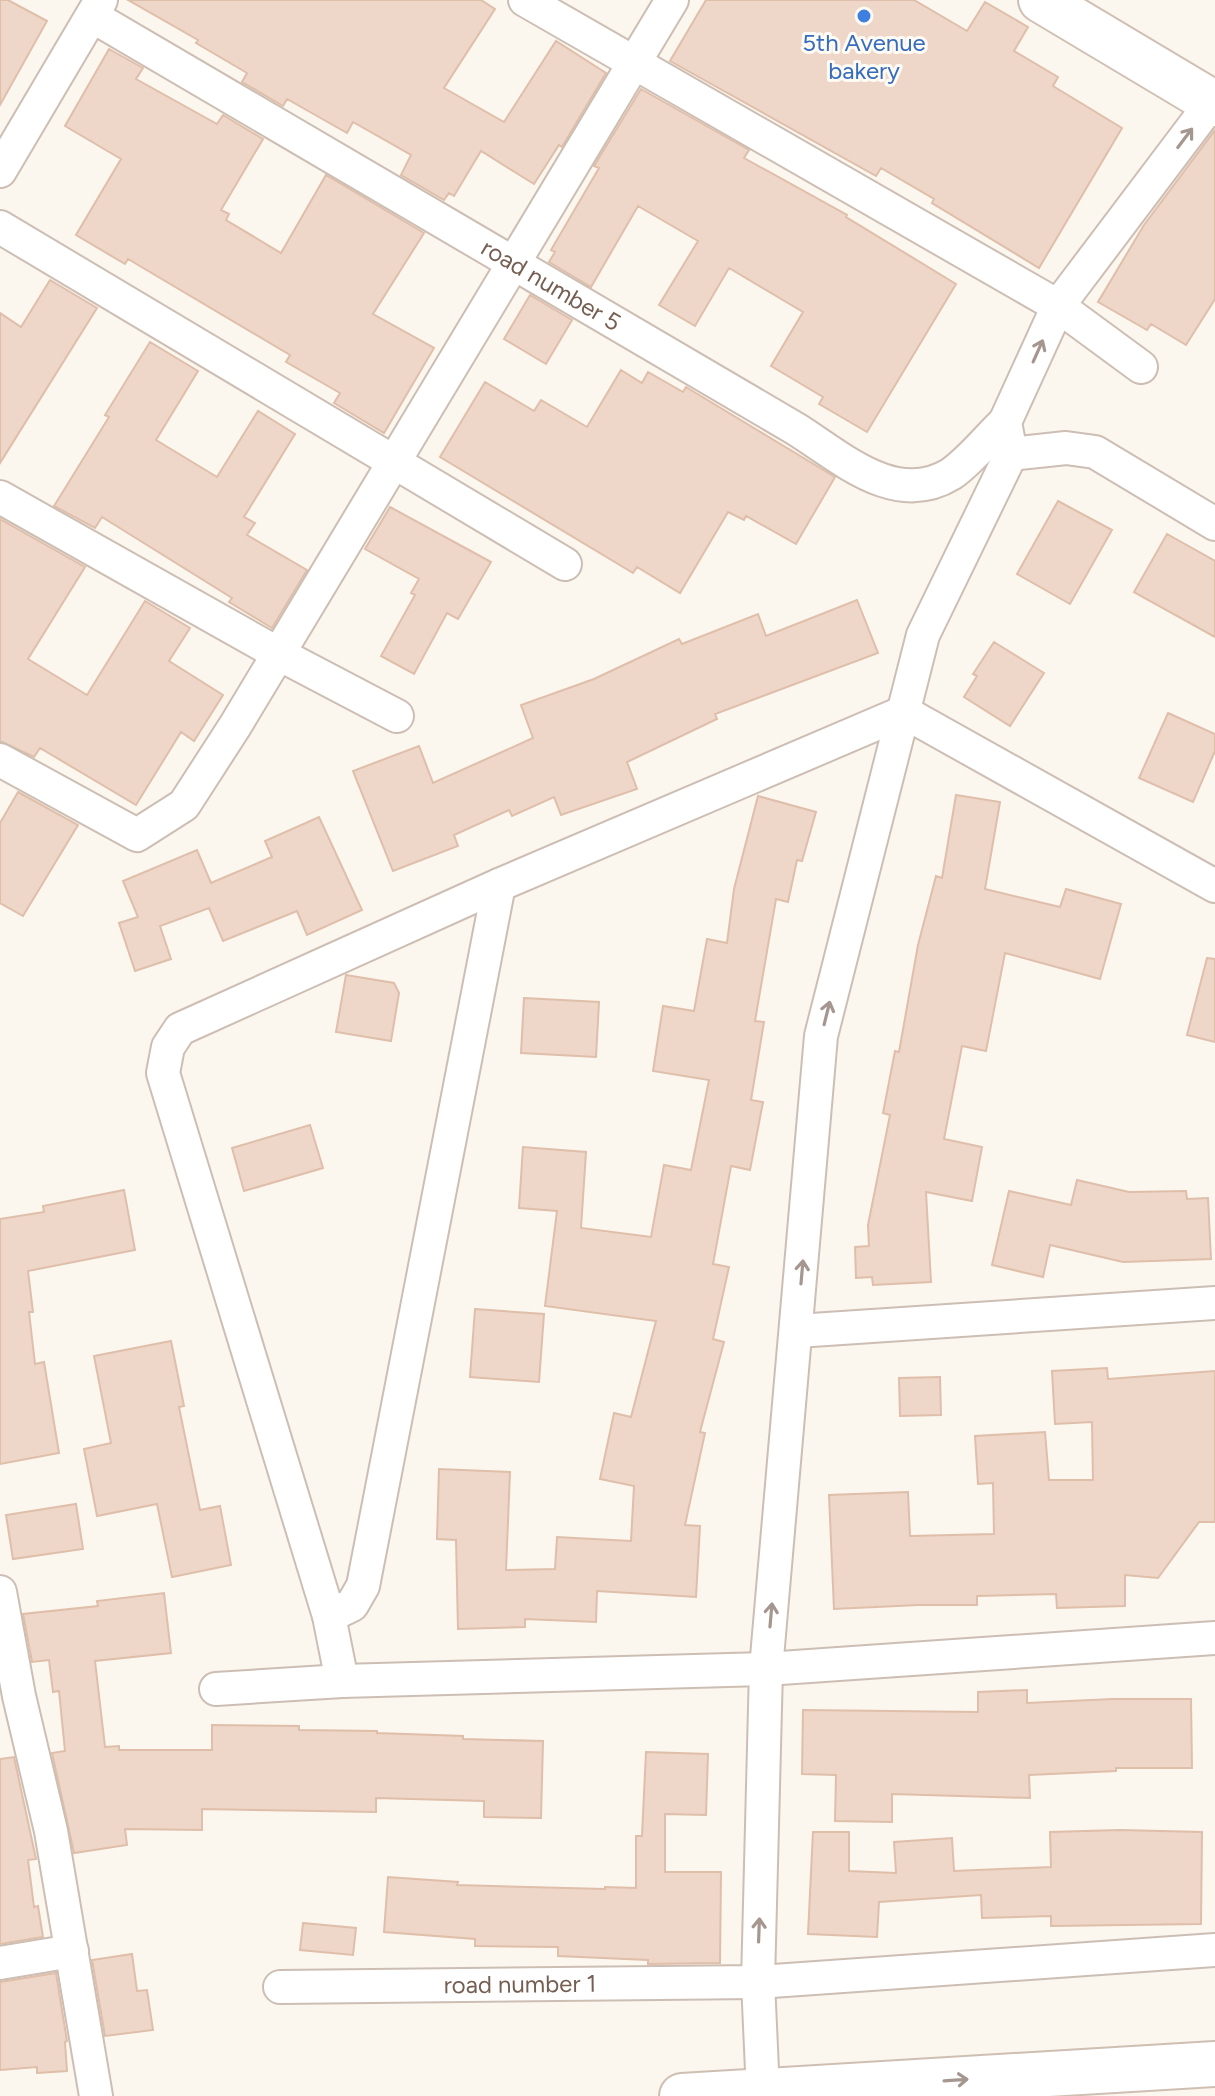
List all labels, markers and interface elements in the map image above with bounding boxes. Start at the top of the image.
marker: 5th Avenue bakery [855,7,873,25]
place label: 5th Avenue bakery [802,28,926,85]
one-way arrow [1176,128,1193,149]
street label: road number 5 [476,233,626,337]
one-way arrow [1031,340,1046,364]
one-way arrow [821,1001,836,1027]
one-way arrow [795,1259,810,1286]
one-way arrow [764,1602,779,1629]
one-way arrow [752,1917,767,1944]
street label: road number 1 [443,1969,596,1999]
one-way arrow [942,2072,969,2087]

